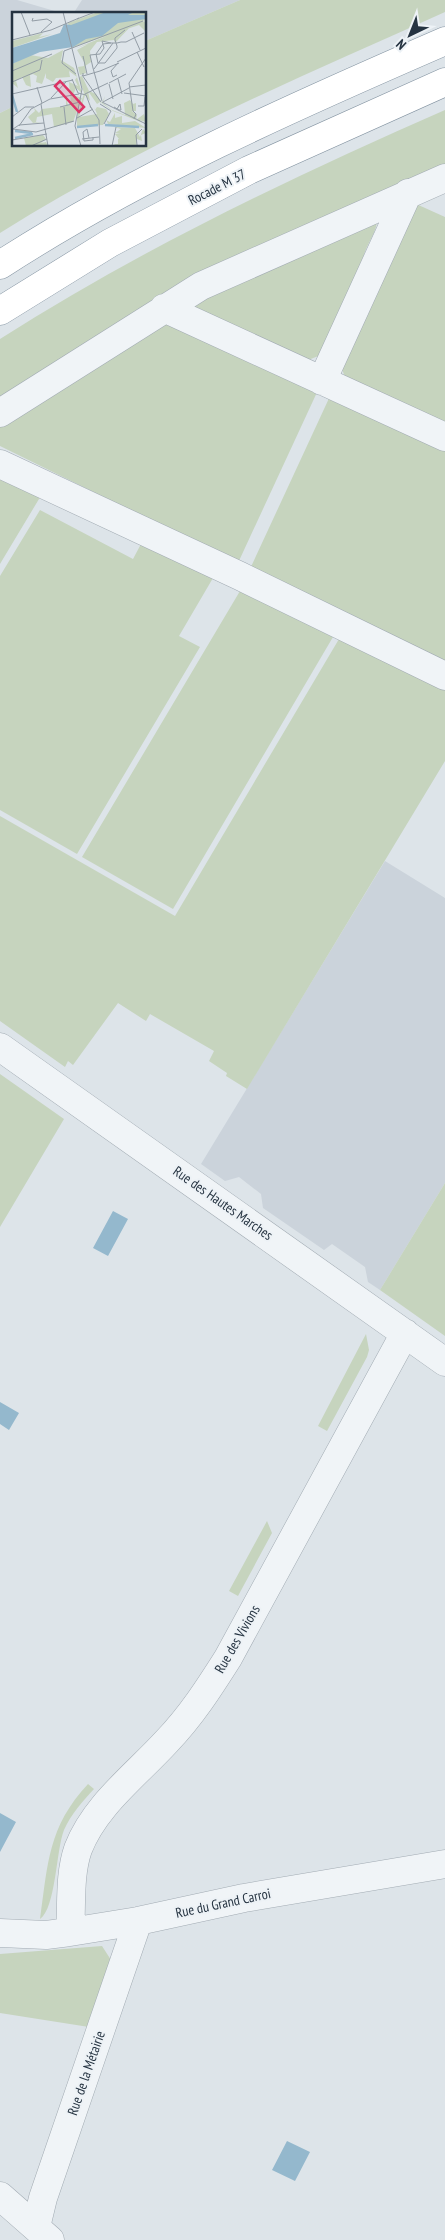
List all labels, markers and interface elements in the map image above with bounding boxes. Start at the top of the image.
north arrow [385,10,435,60]
inset map [12,12,146,146]
text: N [392,35,410,54]
street label: Rocade M 37 [185,165,249,209]
street label: Rue des Hautes Marches [170,1162,277,1244]
street label: Rue des Vivions [210,1602,264,1676]
street label: Rue du Grand Carroi [174,1884,272,1922]
street label: Rue de la Métairie [63,2028,109,2118]

